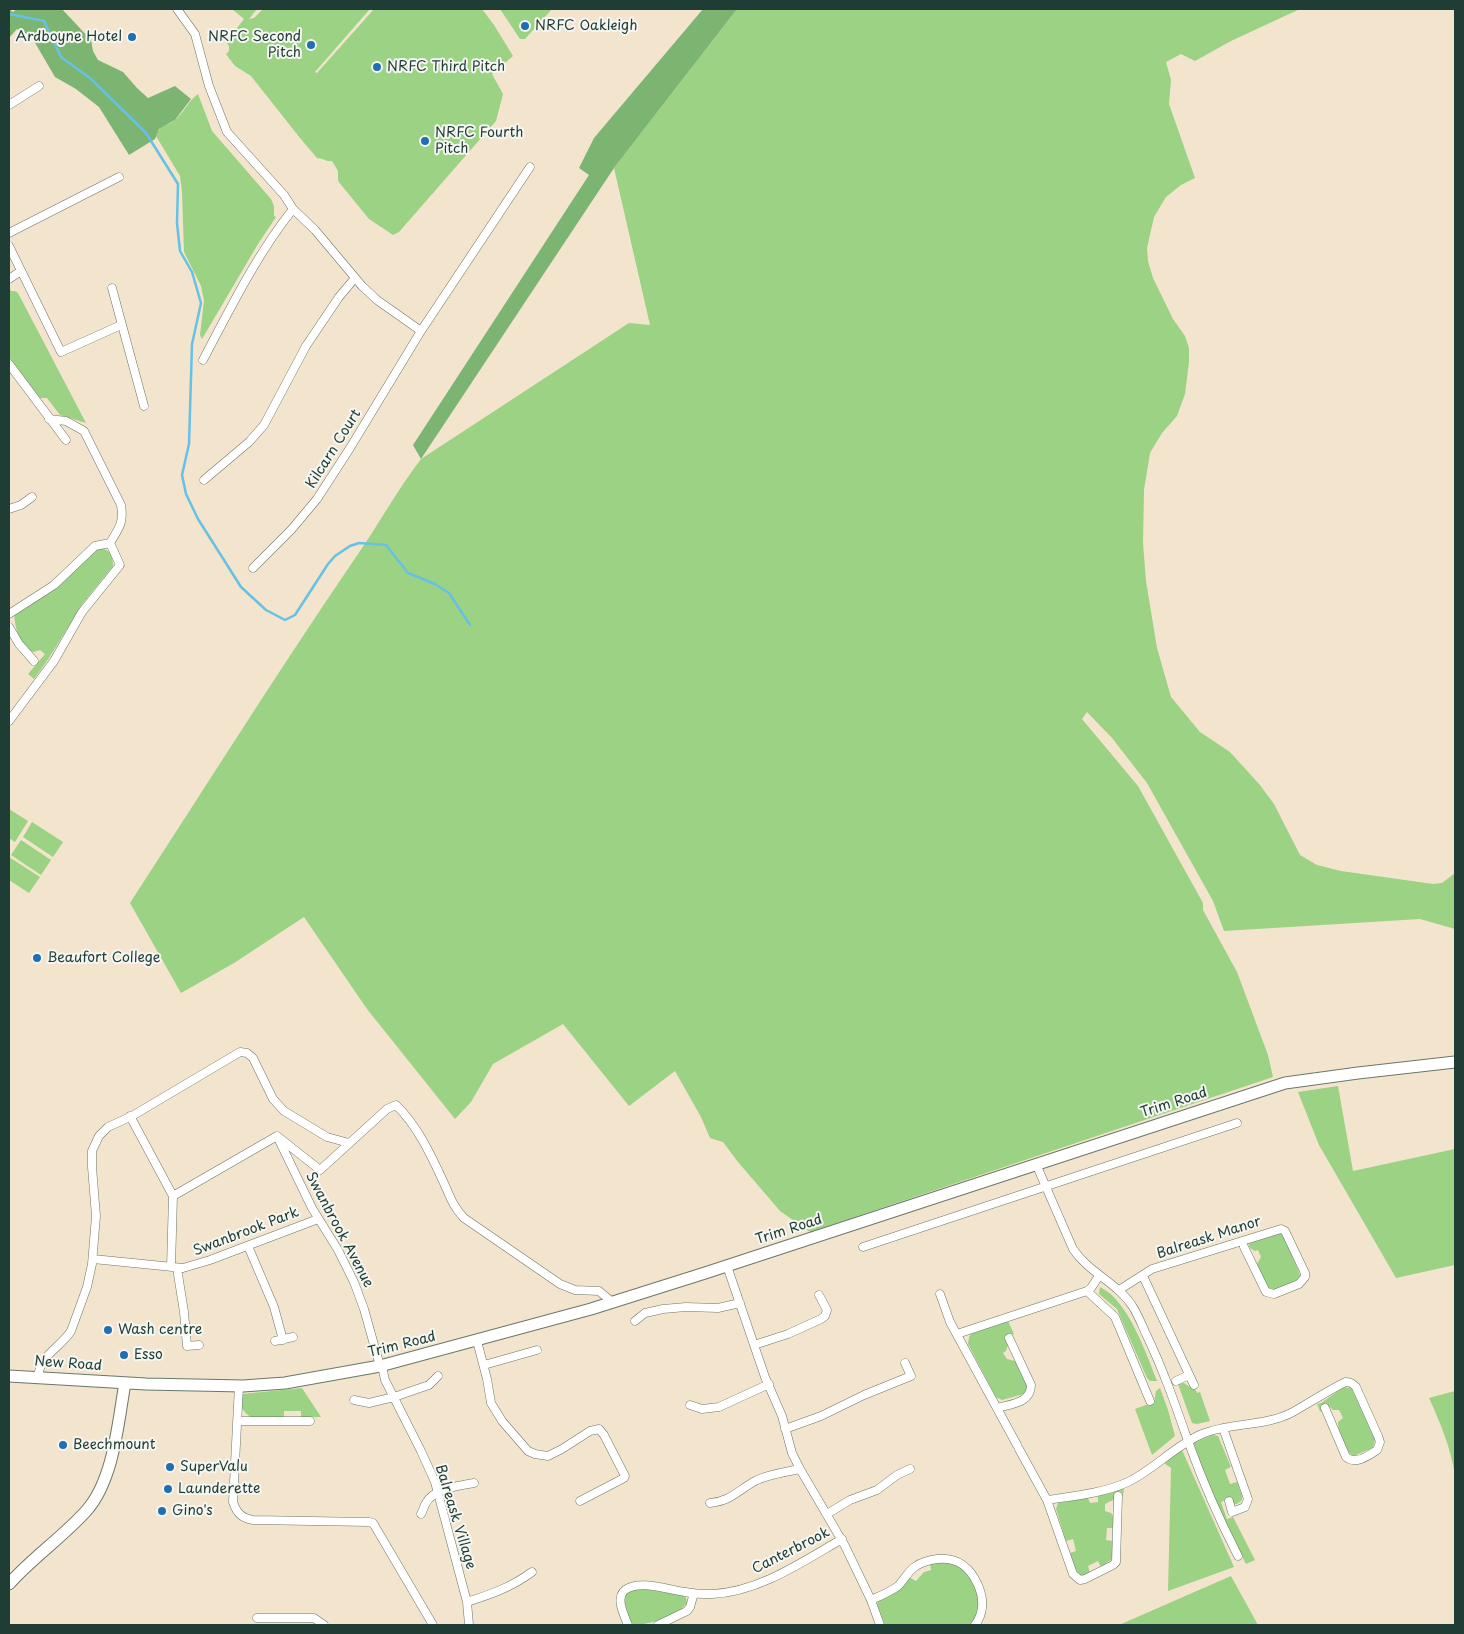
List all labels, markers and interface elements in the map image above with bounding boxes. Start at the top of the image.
place label: NRFC Oakleigh [535,18,638,34]
marker: NRFC Oakleigh [519,20,531,32]
place label: Ardboyne Hotel [16,29,122,45]
place label: NRFC Second Pitch [208,29,301,62]
marker: Ardboyne Hotel [126,31,138,43]
marker: NRFC Second Pitch [305,39,317,51]
place label: NRFC Third Pitch [387,59,505,75]
marker: NRFC Third Pitch [371,61,383,73]
place label: NRFC Fourth Pitch [435,125,523,158]
marker: NRFC Fourth Pitch [419,135,431,147]
street label: Kilcarn Court [303,406,365,492]
place label: Beaufort College [47,950,160,966]
marker: Beaufort College [31,952,43,964]
street label: Trim Road [1138,1084,1210,1122]
street label: Swanbrook Avenue [301,1169,377,1291]
street label: Swanbrook Park [191,1204,301,1260]
street label: Trim Road [753,1211,825,1249]
street label: Balreask Manor [1155,1213,1263,1263]
place label: Wash centre [118,1322,202,1338]
marker: Wash centre [102,1324,114,1336]
street label: Trim Road [366,1328,438,1362]
place label: Esso [134,1347,163,1363]
marker: Esso [118,1349,130,1361]
street label: New Road [34,1353,102,1375]
place label: Beechmount [73,1437,155,1453]
marker: Beechmount [57,1439,69,1451]
place label: SuperValu [180,1459,248,1475]
marker: SuperValu [164,1461,176,1473]
street label: Balreask Village [431,1463,479,1571]
place label: Launderette [178,1481,261,1497]
marker: Launderette [162,1483,174,1495]
place label: Gino's [172,1503,213,1519]
marker: Gino's [156,1505,168,1517]
street label: Canterbrook [749,1524,833,1578]

